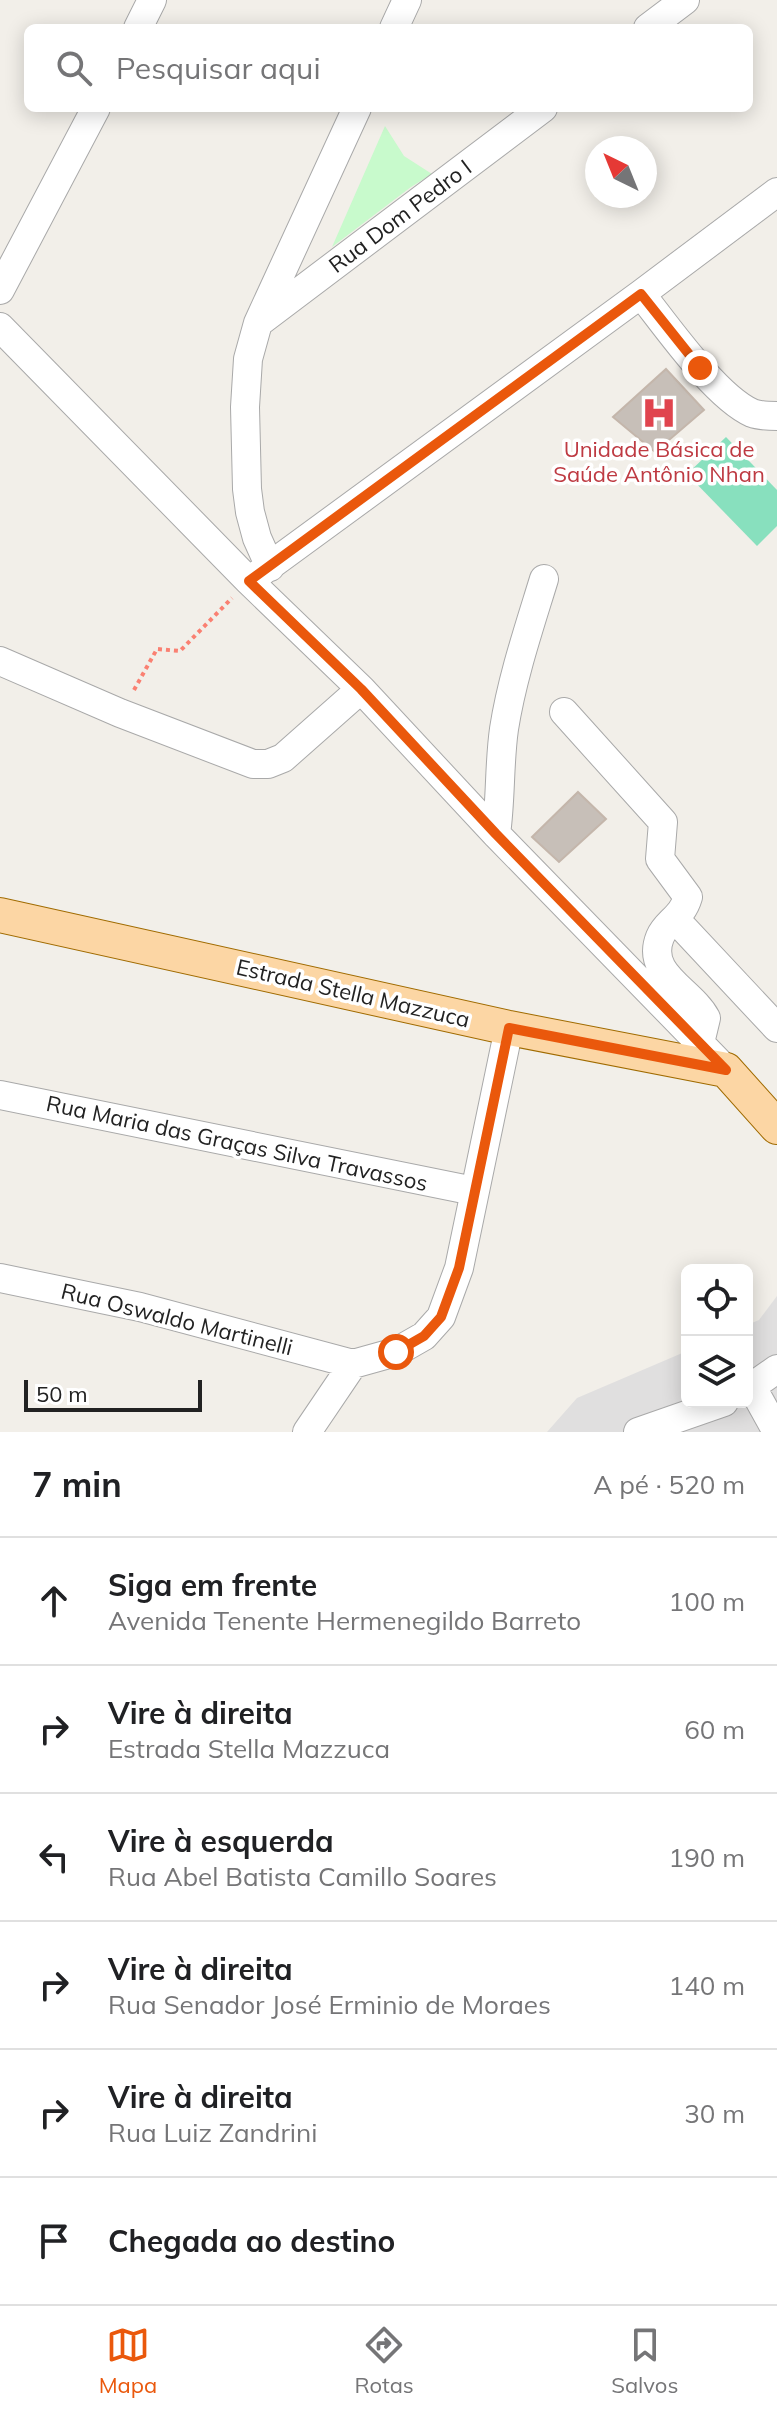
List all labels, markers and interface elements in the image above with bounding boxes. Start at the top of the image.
search box [24,24,753,112]
icon: search [52,46,96,90]
text: Pesquisar aqui [116,49,321,87]
north arrow [585,136,657,208]
street label: Rua Dom Pedro I [323,153,477,279]
route end [682,350,718,386]
hospital icon: Unidade Básica de Saúde Antônio Nhan [640,394,678,432]
place label: Unidade Básica de Saúde Antônio Nhan [553,435,765,488]
street label: Estrada Stella Mazzuca [234,953,472,1033]
street label: Rua Maria das Graças Silva Travassos [44,1089,430,1197]
map controls [681,1264,753,1408]
button: locate [681,1264,753,1336]
street label: Rua Oswaldo Martinelli [58,1277,296,1361]
route start [378,1334,414,1370]
button: layers [681,1336,753,1408]
scale bar [24,1376,202,1412]
text: 50 m [36,1380,87,1408]
text: 7 min [32,1463,122,1506]
text: A pé · 520 m [593,1468,745,1501]
text: Siga em frente [108,1566,317,1604]
icon: ahead [32,1579,76,1623]
text: 100 m [669,1585,745,1618]
text: Avenida Tenente Hermenegildo Barreto [108,1604,581,1637]
text: Vire à direita [108,1694,293,1732]
icon: right [32,1707,76,1751]
text: 60 m [684,1713,745,1746]
text: Estrada Stella Mazzuca [108,1732,390,1765]
text: Vire à esquerda [108,1822,334,1860]
icon: left [32,1835,76,1879]
text: 190 m [669,1841,745,1874]
text: Rua Abel Batista Camillo Soares [108,1860,497,1893]
text: Vire à direita [108,1950,293,1988]
icon: right [32,1963,76,2007]
text: 140 m [669,1969,745,2002]
text: Rua Senador José Erminio de Moraes [108,1988,551,2021]
text: Vire à direita [108,2078,293,2116]
icon: right [32,2091,76,2135]
text: 30 m [684,2097,745,2130]
text: Rua Luiz Zandrini [108,2116,317,2149]
icon: arrive [32,2219,76,2263]
text: Chegada ao destino [108,2222,395,2260]
tab: Mapa [99,2323,157,2399]
tab: Rotas [355,2323,414,2399]
tab: Salvos [611,2323,678,2399]

